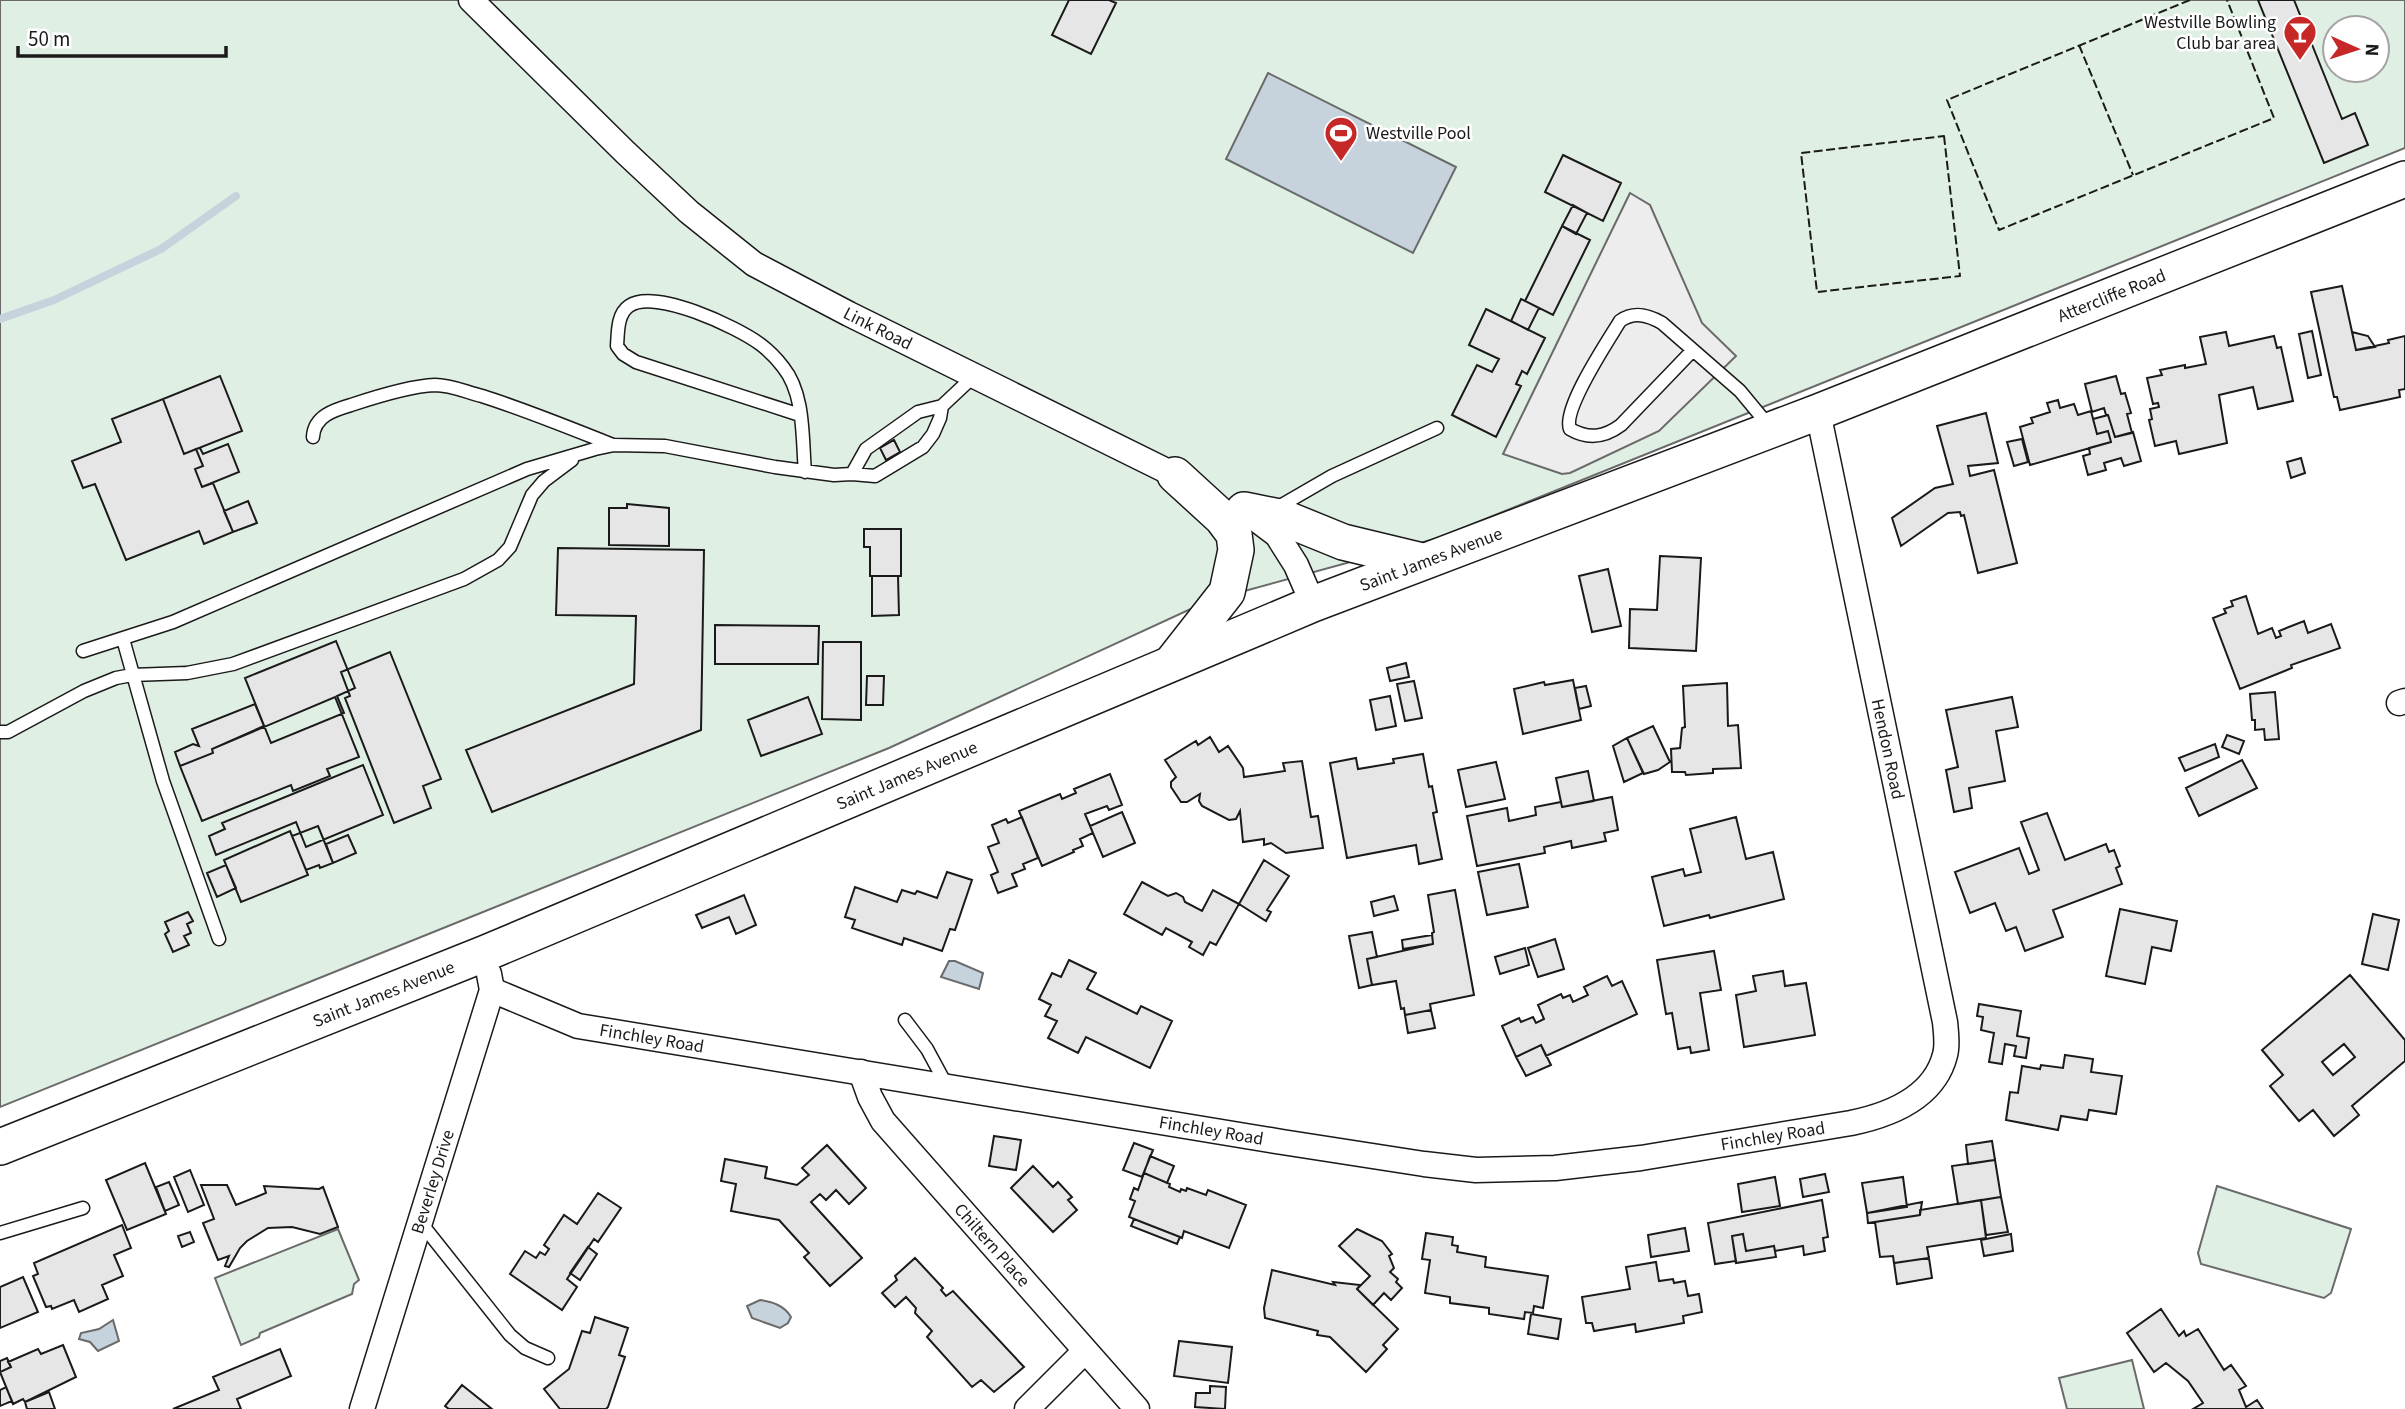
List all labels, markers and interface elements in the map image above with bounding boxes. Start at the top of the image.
place label: Westville Bowling Club bar area [2144,10,2276,56]
bar icon: Westville Bowling Club bar area [2281,13,2319,62]
scale bar [18,14,226,58]
north arrow [2321,14,2391,84]
text: 50 m [28,24,70,54]
text: N [2358,43,2385,57]
sports icon: Westville Pool [1322,114,1360,163]
place label: Westville Pool [1366,121,1471,146]
street label: Attercliffe Road [2054,263,2170,329]
street label: Link Road [839,301,917,356]
street label: Saint James Avenue [1356,521,1506,598]
street label: Hendon Road [1865,696,1910,802]
street label: Saint James Avenue [833,735,981,817]
street label: Saint James Avenue [309,955,459,1034]
street label: Finchley Road [598,1018,706,1060]
street label: Finchley Road [1157,1110,1265,1152]
street label: Finchley Road [1719,1116,1827,1158]
street label: Beverley Drive [405,1127,461,1237]
street label: Chiltern Place [948,1198,1036,1293]

